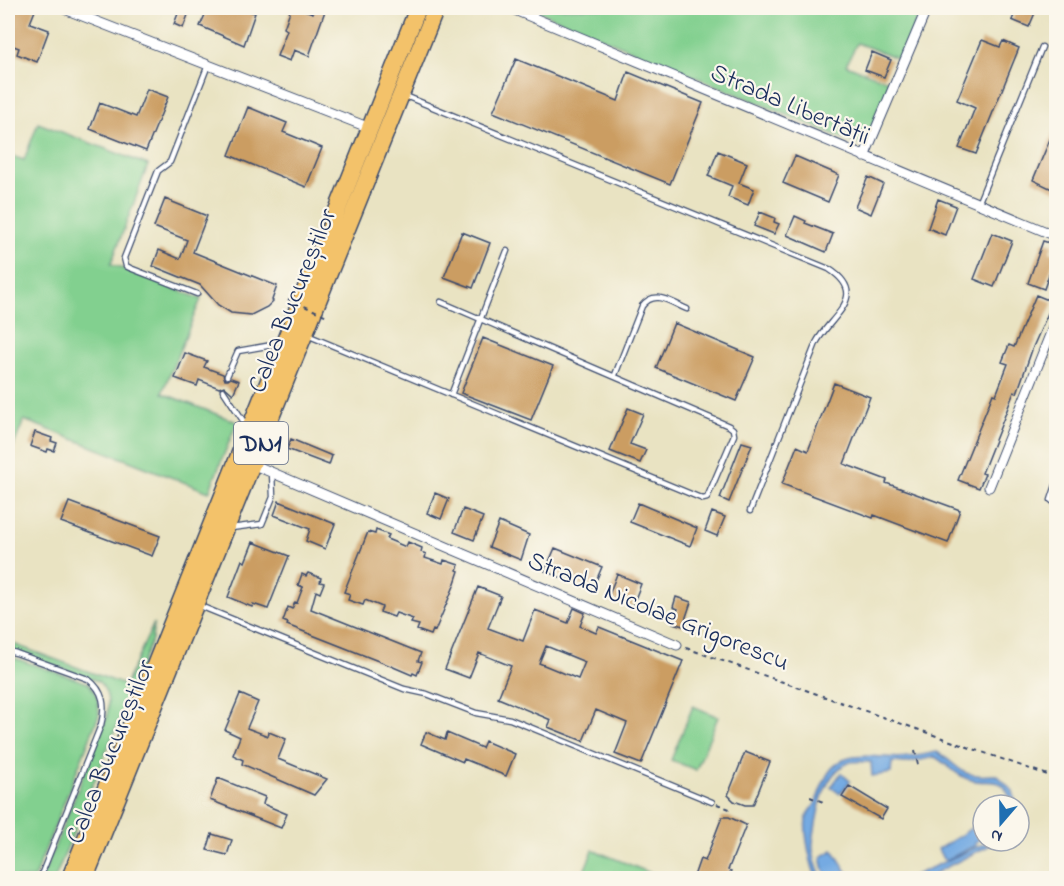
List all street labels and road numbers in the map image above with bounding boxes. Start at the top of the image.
street label: Strada Libertății [704,55,876,157]
street label: Calea Bucureștilor [239,202,348,399]
road number: DN1 [234,422,288,464]
street label: Strada Nicolae Grigorescu [521,543,794,683]
street label: Calea Bucureștilor [57,653,166,850]

